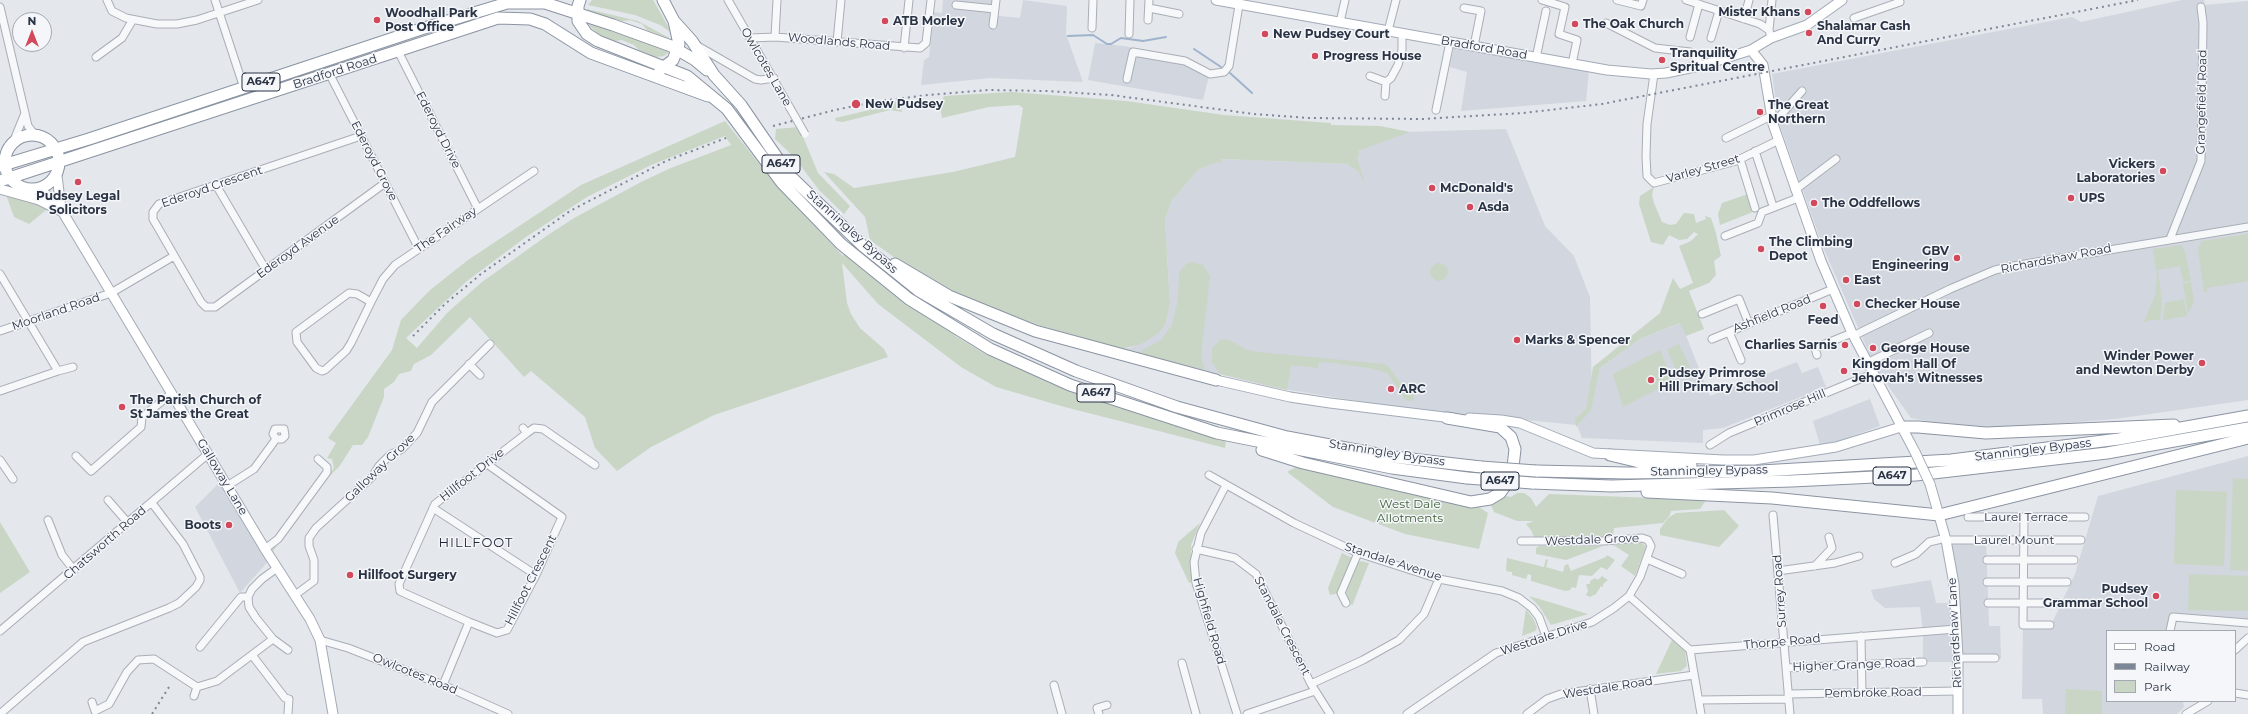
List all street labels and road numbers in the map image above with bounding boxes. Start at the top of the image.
street label: Owlcotes Lane [738,25,794,109]
street label: Woodlands Road [787,30,891,54]
street label: Bradford Road [1440,33,1528,63]
street label: Grangefield Road [2194,50,2210,154]
street label: Bradford Road [291,52,379,92]
road number: A647 [242,73,280,91]
street label: Ederoyd Drive [412,89,464,171]
street label: Ederoyd Grove [348,119,400,203]
street label: Varley Street [1665,152,1741,186]
road number: A647 [762,155,800,173]
street label: Ederoyd Crescent [160,163,264,211]
street label: Stanningley Bypass [804,187,900,277]
street label: The Fairway [412,204,480,256]
street label: Ederoyd Avenue [254,212,342,282]
street label: Richardshaw Road [1999,241,2113,277]
street label: Moorland Road [10,290,102,334]
street label: Ashfield Road [1731,292,1813,336]
road number: A647 [1077,384,1115,402]
street label: Primrose Hill [1752,386,1828,430]
street label: Galloway Grove [342,431,418,505]
street label: Galloway Lane [194,436,250,518]
street label: Stanningley Bypass [1974,436,2092,464]
street label: Stanningley Bypass [1328,437,1446,469]
street label: Hillfoot Drive [437,445,507,505]
street label: Stanningley Bypass [1650,463,1768,479]
road number: A647 [1873,467,1911,485]
road number: A647 [1481,472,1519,490]
street label: Chatsworth Road [61,503,149,583]
street label: Laurel Terrace [1984,510,2068,524]
street label: Westdale Grove [1545,531,1639,549]
street label: Hillfoot Crescent [502,532,560,628]
street label: Laurel Mount [1974,533,2054,547]
street label: Standale Avenue [1343,539,1443,585]
street label: Surrey Road [1770,554,1790,628]
street label: Standale Crescent [1251,574,1313,678]
street label: Highfield Road [1190,576,1228,666]
street label: Richardshaw Lane [1945,577,1965,689]
street label: Westdale Drive [1499,617,1589,659]
street label: Thorpe Road [1743,631,1821,653]
street label: Owlcotes Road [370,650,460,698]
street label: Higher Grange Road [1792,656,1916,674]
street label: Westdale Road [1562,674,1654,702]
street label: Pembroke Road [1824,685,1922,701]

